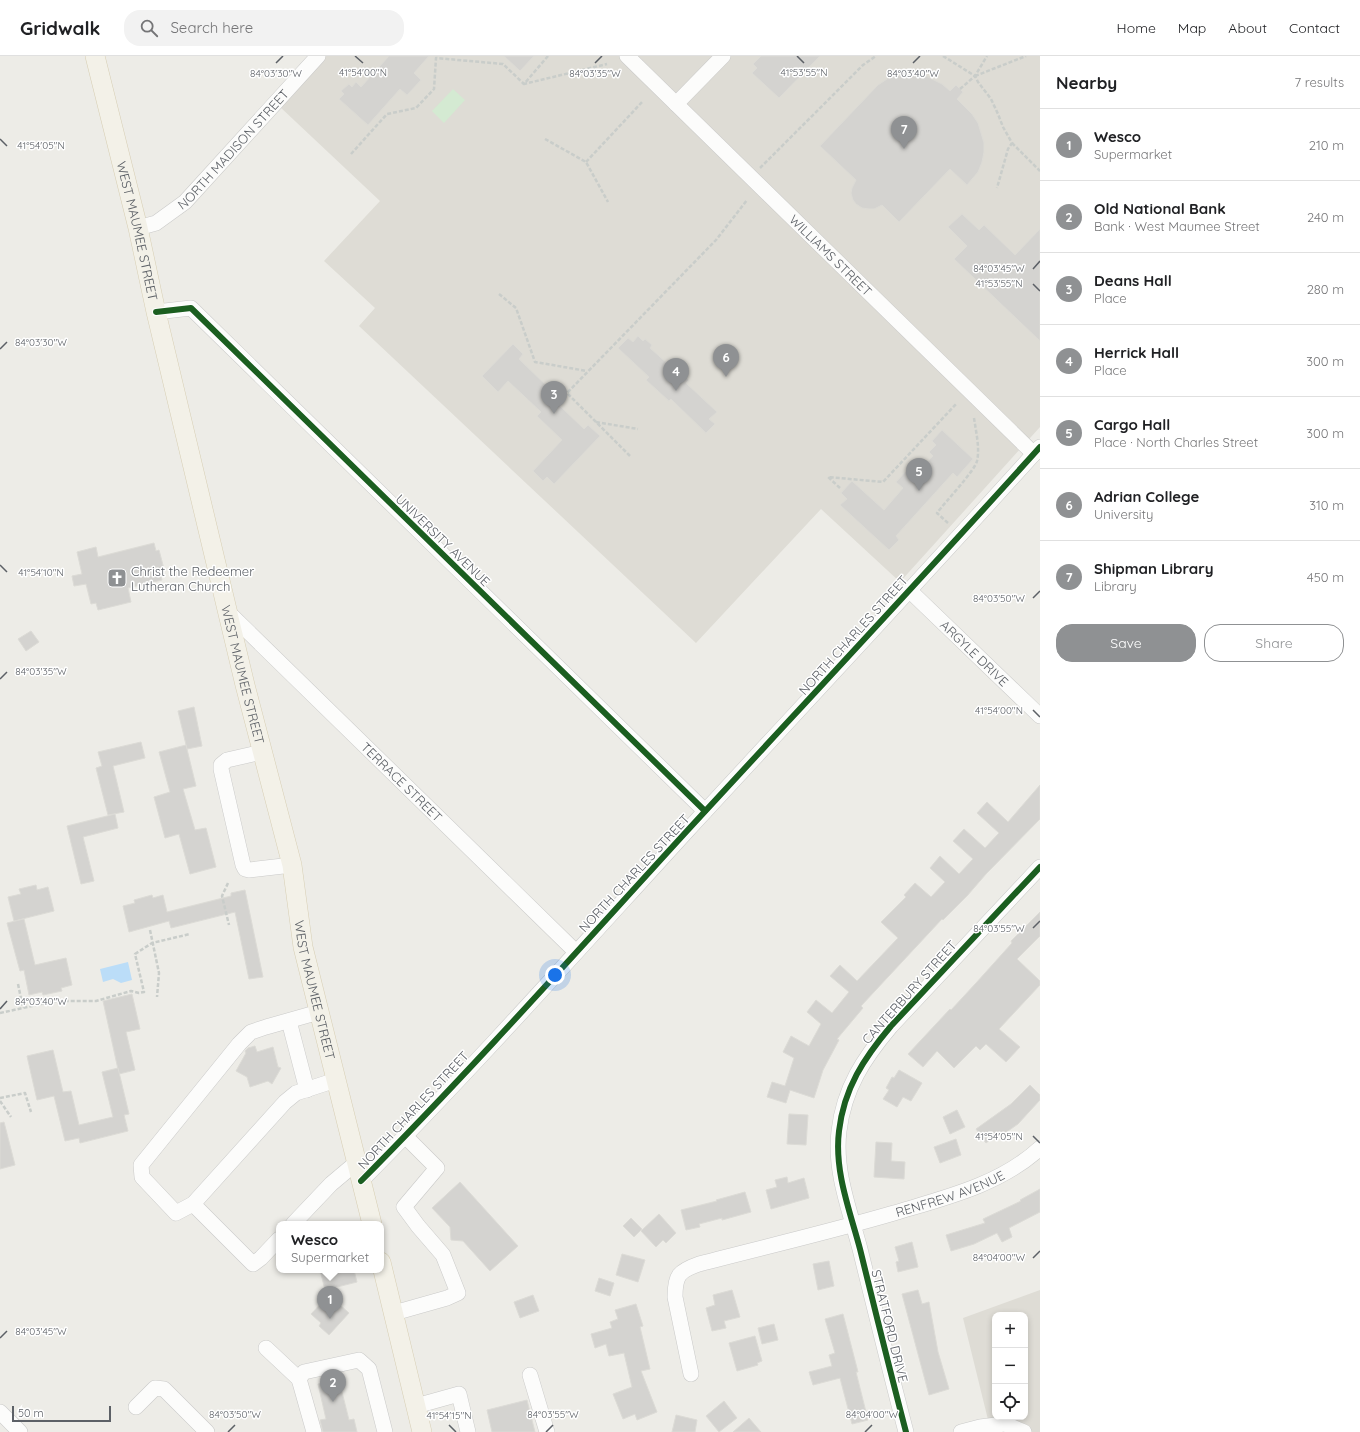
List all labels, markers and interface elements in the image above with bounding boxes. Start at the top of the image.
search box [124,10,404,46]
text: Gridwalk [20,16,100,40]
icon: search [138,17,160,39]
text: Search here [170,18,253,37]
text: Home [1117,19,1156,37]
text: Map [1178,19,1206,37]
text: About [1228,19,1267,37]
text: Contact [1289,19,1340,37]
text: 41°54'00"N [339,66,387,79]
text: 41°53'55"N [781,66,827,79]
text: 84°03'30"W [250,67,302,80]
text: 84°03'35"W [569,67,621,80]
text: 84°03'40"W [887,67,939,80]
text: Nearby [1056,72,1117,93]
text: 7 results [1295,74,1344,90]
street label: NORTH MADISON STREET [174,85,292,213]
pin: 7 [891,116,917,149]
text: Wesco [1094,127,1141,146]
text: 1 [1066,137,1072,153]
text: 210 m [1309,137,1344,153]
text: 41°54'05"N [17,139,65,152]
text: Supermarket [1094,146,1172,162]
street label: WEST MAUMEE STREET [114,159,161,302]
text: Old National Bank [1094,199,1226,218]
text: 2 [1065,209,1073,225]
text: 240 m [1307,209,1344,225]
street label: WILLIAMS STREET [786,211,876,299]
text: Bank · West Maumee Street [1094,218,1260,234]
text: 84°03'45"W [973,262,1025,275]
text: Deans Hall [1094,271,1172,290]
text: 41°53'55"N [976,277,1022,290]
text: 3 [1066,281,1072,297]
text: 280 m [1307,281,1344,297]
text: Place [1094,290,1127,306]
text: 84°03'30"W [15,336,67,349]
text: Herrick Hall [1094,343,1179,362]
pin: 6 [713,344,739,377]
text: 4 [1065,353,1073,369]
text: 300 m [1306,353,1344,369]
pin: 4 [663,358,689,391]
text: Place [1094,362,1127,378]
pin: 3 [541,381,567,414]
text: Cargo Hall [1094,415,1170,434]
text: 5 [1065,425,1073,441]
text: 300 m [1306,425,1344,441]
text: Place · North Charles Street [1094,434,1258,450]
pin: 5 [906,458,932,491]
text: Adrian College [1094,487,1199,506]
street label: UNIVERSITY AVENUE [392,491,494,589]
text: 6 [1065,497,1073,513]
text: 310 m [1309,497,1344,513]
text: University [1094,506,1153,522]
text: Shipman Library [1094,559,1214,578]
place label: Christ the Redeemer Lutheran Church [131,563,254,594]
text: 41°54'10"N [18,566,64,579]
church icon: Christ the Redeemer Lutheran Church [106,567,128,589]
text: 7 [1065,569,1073,585]
text: 450 m [1307,569,1344,585]
street label: NORTH CHARLES STREET [795,572,911,698]
text: Library [1094,578,1137,594]
text: 84°03'50"W [973,592,1025,605]
street label: WEST MAUMEE STREET [218,603,268,746]
street label: ARGYLE DRIVE [937,617,1012,689]
button: Save [1056,624,1196,662]
button: Share [1204,624,1344,662]
text: 84°03'35"W [15,665,67,678]
text: 41°54'00"N [975,704,1023,717]
street label: TERRACE STREET [358,739,446,825]
street label: NORTH CHARLES STREET [575,811,693,935]
street label: WEST MAUMEE STREET [292,919,339,1062]
text: 84°03'55"W [973,922,1025,935]
street label: CANTERBURY STREET [858,937,960,1047]
your location [545,965,565,985]
text: 84°03'40"W [15,995,67,1008]
street label: NORTH CHARLES STREET [354,1048,472,1172]
text: 41°54'05"N [975,1130,1023,1143]
street label: RENFREW AVENUE [894,1167,1007,1220]
popup [276,1221,384,1273]
text: Wesco [291,1230,338,1249]
text: Supermarket [291,1249,369,1265]
text: 84°04'00"W [973,1251,1026,1264]
street label: STRATFORD DRIVE [868,1268,912,1384]
pin: 1 [317,1286,343,1319]
map controls [992,1312,1028,1420]
button: + [992,1312,1028,1348]
text: 84°03'45"W [15,1325,67,1338]
button: − [992,1348,1028,1384]
pin: 2 [320,1369,346,1402]
button: locate [992,1384,1028,1420]
scale bar [12,1404,111,1423]
text: 50 m [18,1406,44,1420]
text: 84°03'50"W [209,1408,261,1421]
text: 84°03'55"W [527,1408,579,1421]
text: 84°04'00"W [846,1408,899,1421]
text: 41°54'15"N [426,1409,472,1422]

